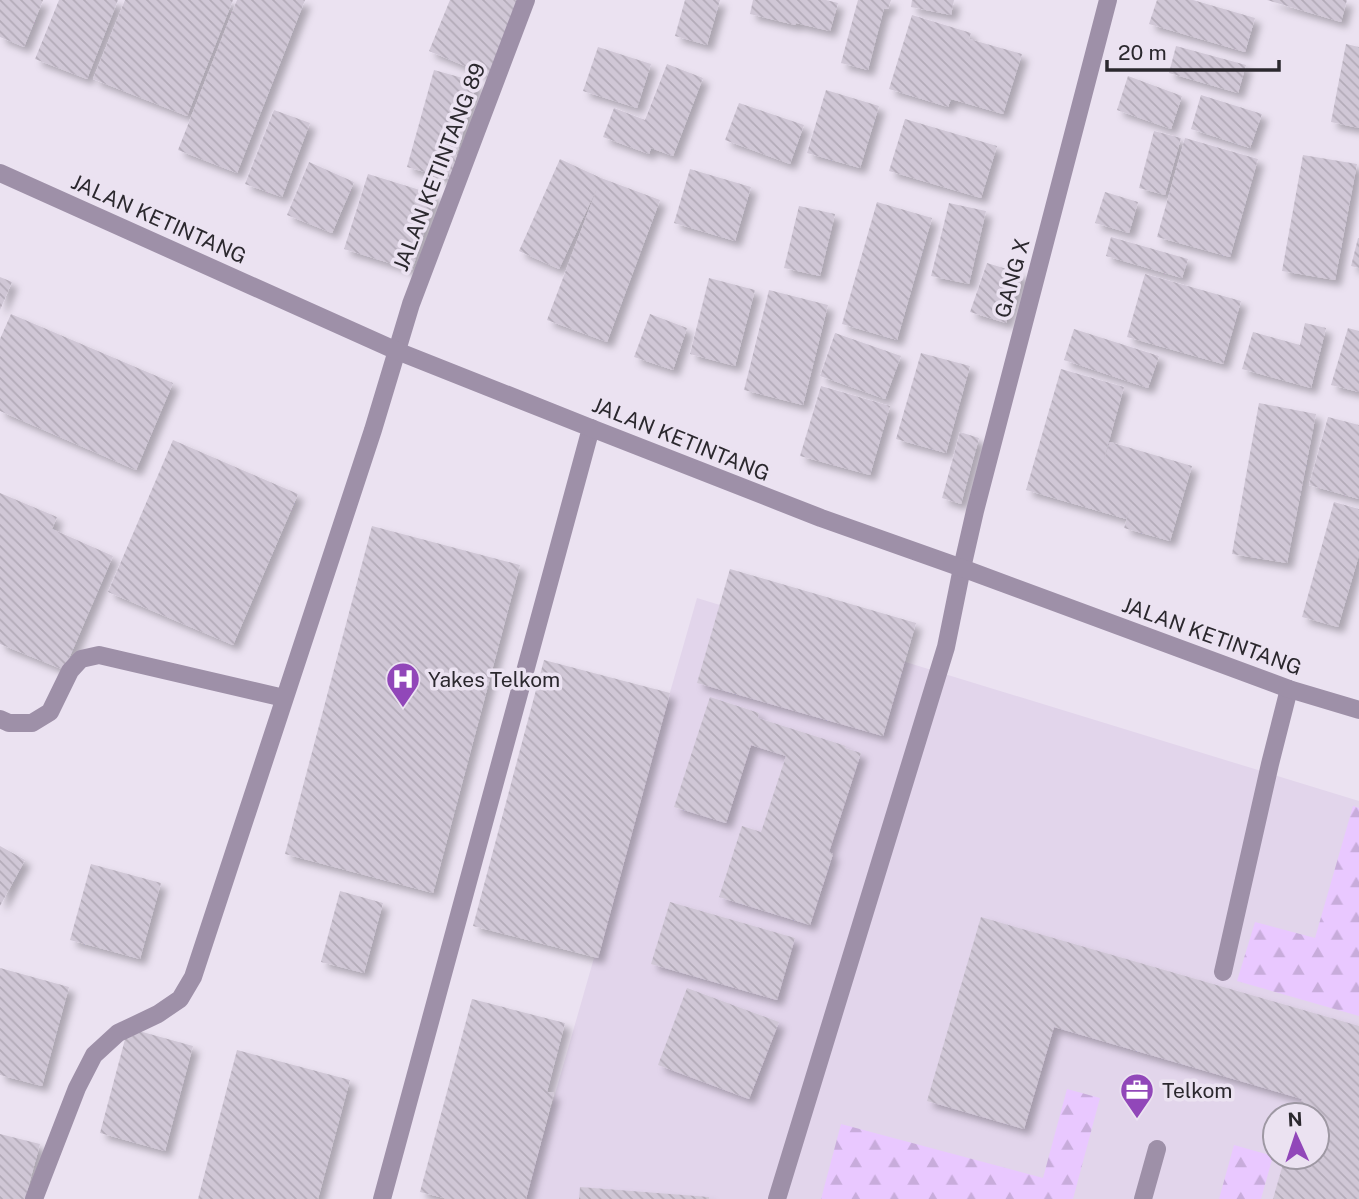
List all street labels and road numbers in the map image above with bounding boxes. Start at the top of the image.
street label: JALAN KETINTANG 89 [388,59,490,275]
street label: JALAN KETINTANG [67,169,251,269]
street label: GANG X [989,236,1035,320]
street label: JALAN KETINTANG [589,392,773,486]
street label: JALAN KETINTANG [1119,592,1305,680]

